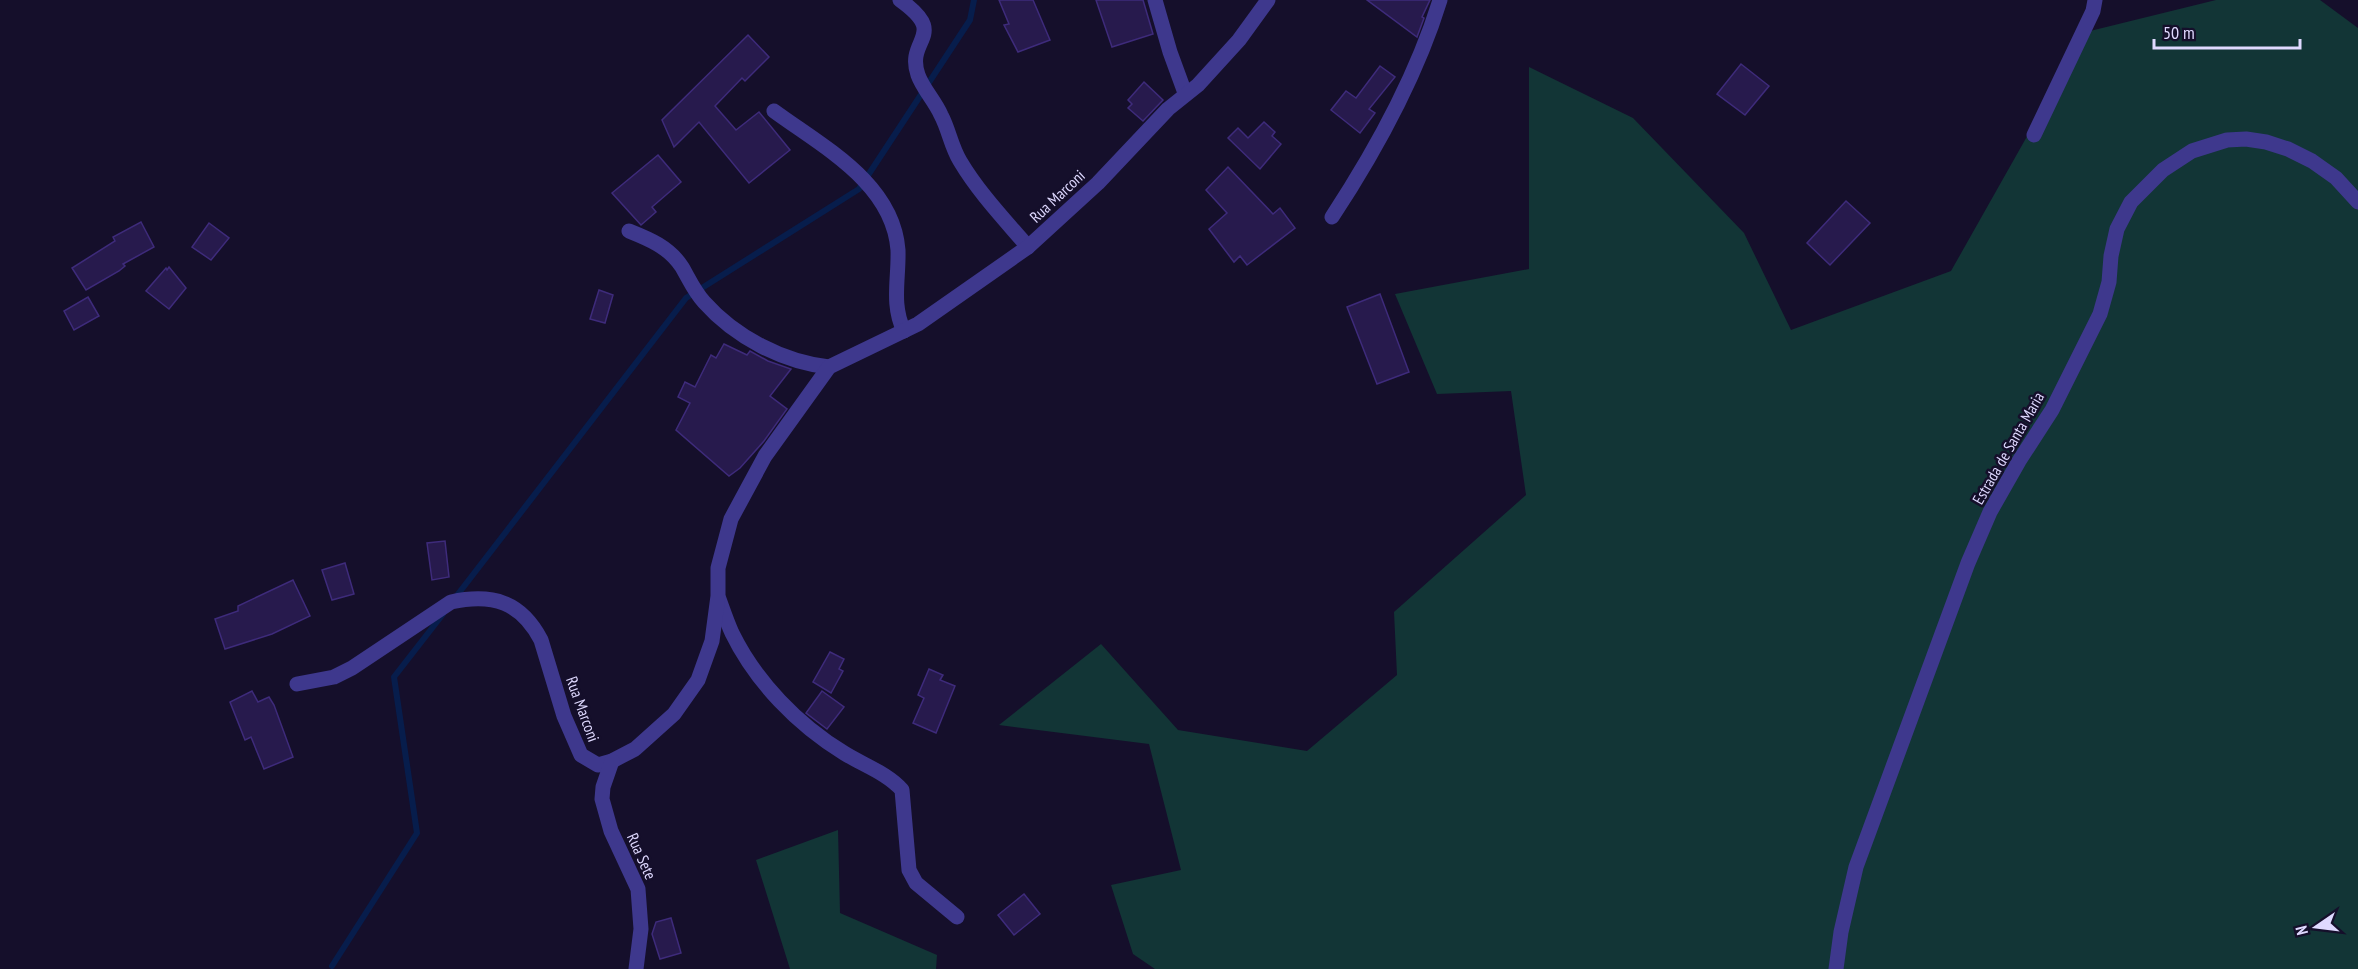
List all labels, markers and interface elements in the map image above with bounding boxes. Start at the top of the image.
scale bar [2154,12,2300,50]
text: 50 m [2163,21,2195,44]
street label: Rua Marconi [1025,165,1089,227]
street label: Estrada de Santa Maria [1968,388,2048,508]
street label: Rua Marconi [562,674,604,744]
street label: Rua Sete [623,830,661,882]
north arrow [2286,897,2346,957]
text: N [2291,924,2312,937]

